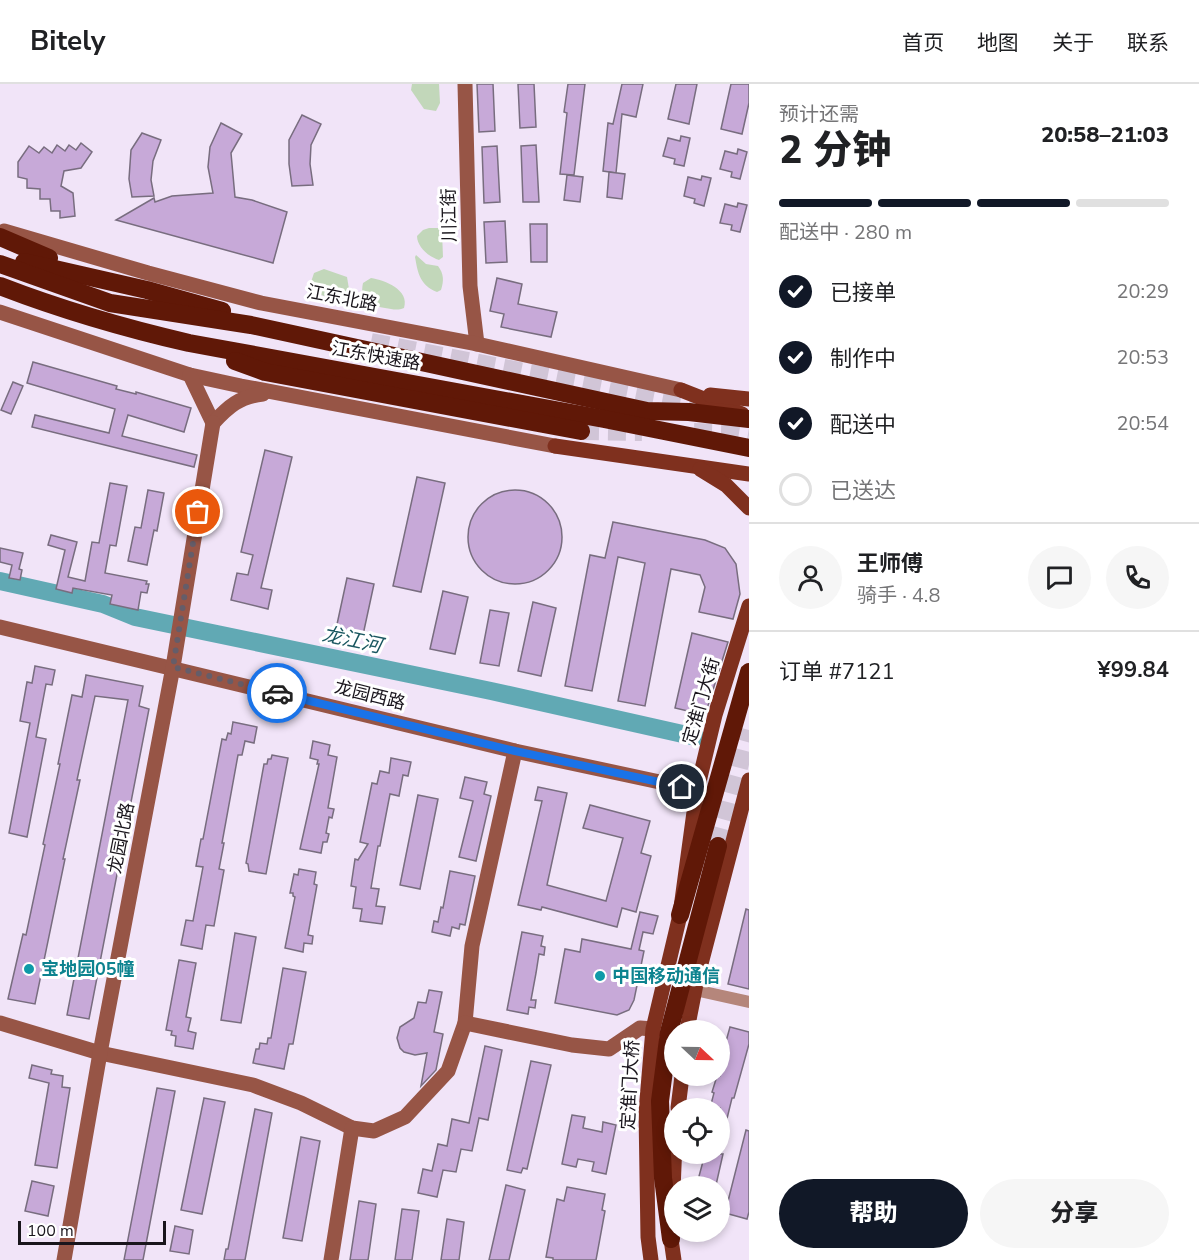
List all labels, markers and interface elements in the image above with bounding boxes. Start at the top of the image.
text: Bitely [30,22,106,60]
text: 首页 [902,29,944,57]
text: 地图 [977,29,1019,57]
text: 关于 [1052,29,1094,57]
text: 联系 [1127,29,1169,57]
text: 预计还需 [779,101,859,128]
text: 20:58–21:03 [1041,120,1169,150]
text: 2 分钟 [779,124,891,177]
street label: 川江街 [437,188,461,242]
text: 配送中 · 280 m [779,219,912,246]
icon: check [779,275,812,308]
text: 已接单 [830,278,896,308]
text: 20:29 [1116,278,1169,305]
street label: 江东北路 [304,279,380,317]
street label: 江东快速路 [330,336,422,376]
icon: check [779,341,812,374]
text: 制作中 [830,344,896,374]
text: 20:53 [1116,344,1169,371]
icon: check [779,407,812,440]
text: 配送中 [830,410,896,440]
text: 20:54 [1116,410,1169,437]
text: 已送达 [830,476,896,506]
pin [172,486,223,537]
icon: bag [181,495,214,528]
button: person [779,546,842,609]
button: chat [1028,546,1091,609]
button: phone [1106,546,1169,609]
text: 王师傅 [857,549,923,579]
text: 骑手 · 4.8 [857,582,940,609]
water label: 龙江河 [320,621,388,660]
street label: 定淮门大街 [677,654,725,748]
text: ¥99.84 [1098,655,1169,685]
text: 订单 #7121 [779,657,895,687]
courier [247,663,307,723]
street label: 龙园西路 [332,675,408,715]
icon: car [261,677,294,710]
pin [656,761,707,812]
icon: home [665,770,698,803]
street label: 龙园北路 [102,800,140,876]
place label: 宝地园05幢 [41,957,135,981]
marker: 宝地园05幢 [22,962,36,976]
place label: 中国移动通信 [612,964,720,988]
marker: 中国移动通信 [593,969,607,983]
north arrow [664,1020,730,1086]
map controls [664,1020,730,1242]
street label: 定淮门大桥 [616,1039,644,1131]
button: locate [664,1098,730,1164]
button: layers [664,1176,730,1242]
button: 帮助 [779,1179,968,1248]
button: 分享 [980,1179,1169,1248]
scale bar [18,1218,166,1246]
text: 100 m [27,1220,74,1242]

